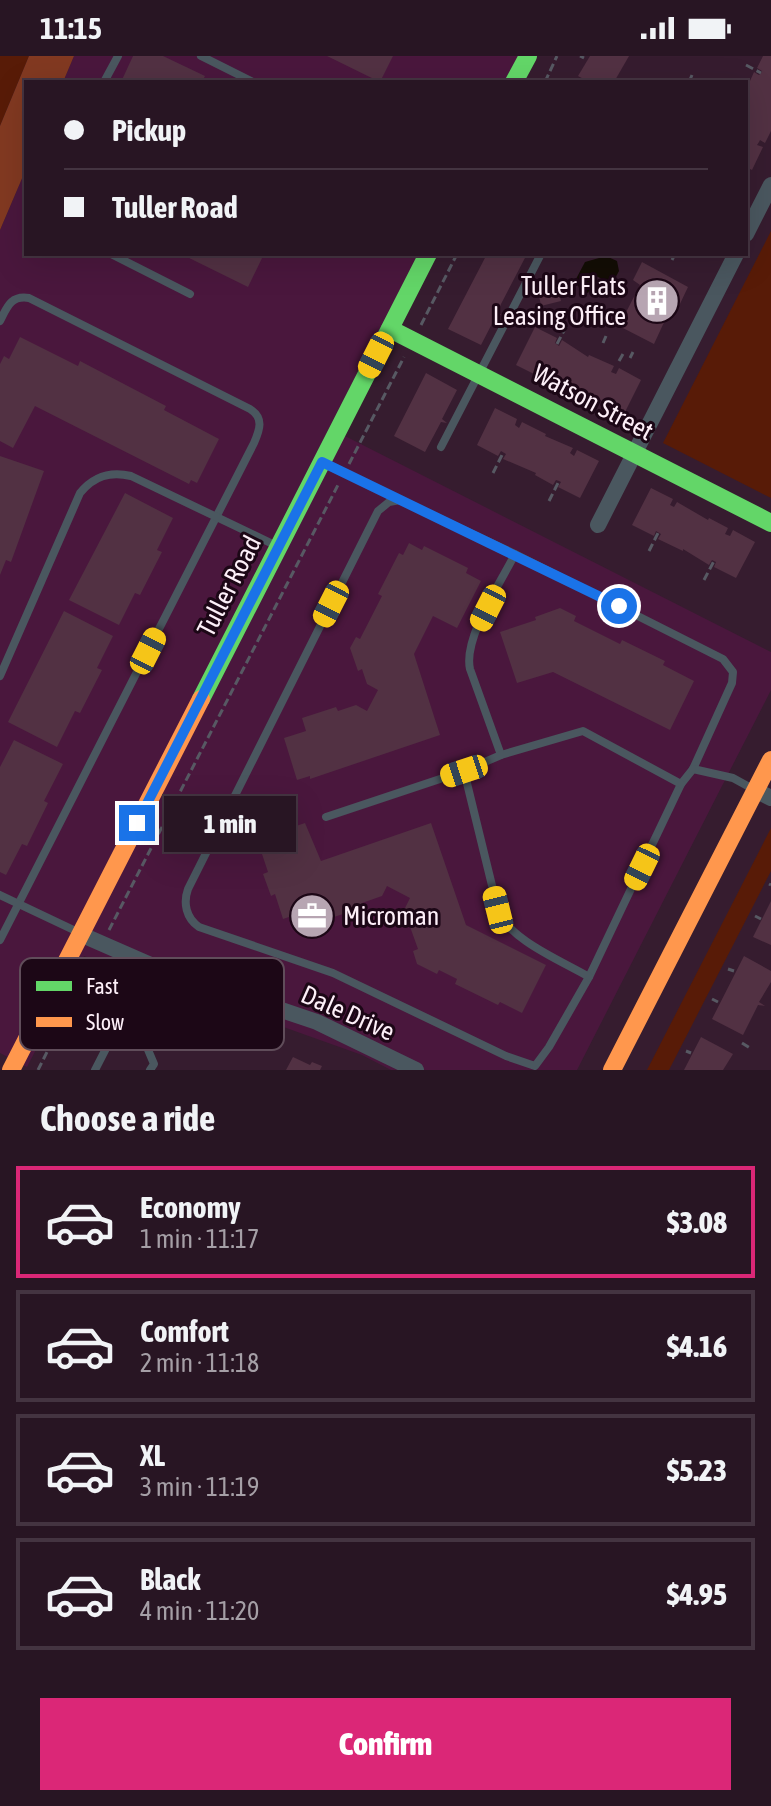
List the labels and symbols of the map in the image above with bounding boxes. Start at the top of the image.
place label: Tuller Flats Leasing Office [493,271,626,331]
building icon: Tuller Flats Leasing Office [633,277,681,325]
car [354,328,398,382]
street label: Watson Street [528,358,658,446]
street label: Tuller Road [191,531,267,641]
car [309,577,353,631]
car [466,581,510,635]
route start [601,588,637,624]
car [126,624,170,678]
car [437,752,491,790]
callout: 1 min [165,795,297,851]
route end [119,805,155,841]
car [621,840,663,894]
car [481,884,515,936]
office icon: Microman [288,892,336,940]
place label: Microman [343,901,439,931]
legend [20,958,284,1050]
text: Fast [86,973,119,999]
street label: Dale Drive [297,979,399,1047]
text: Slow [86,1009,124,1035]

